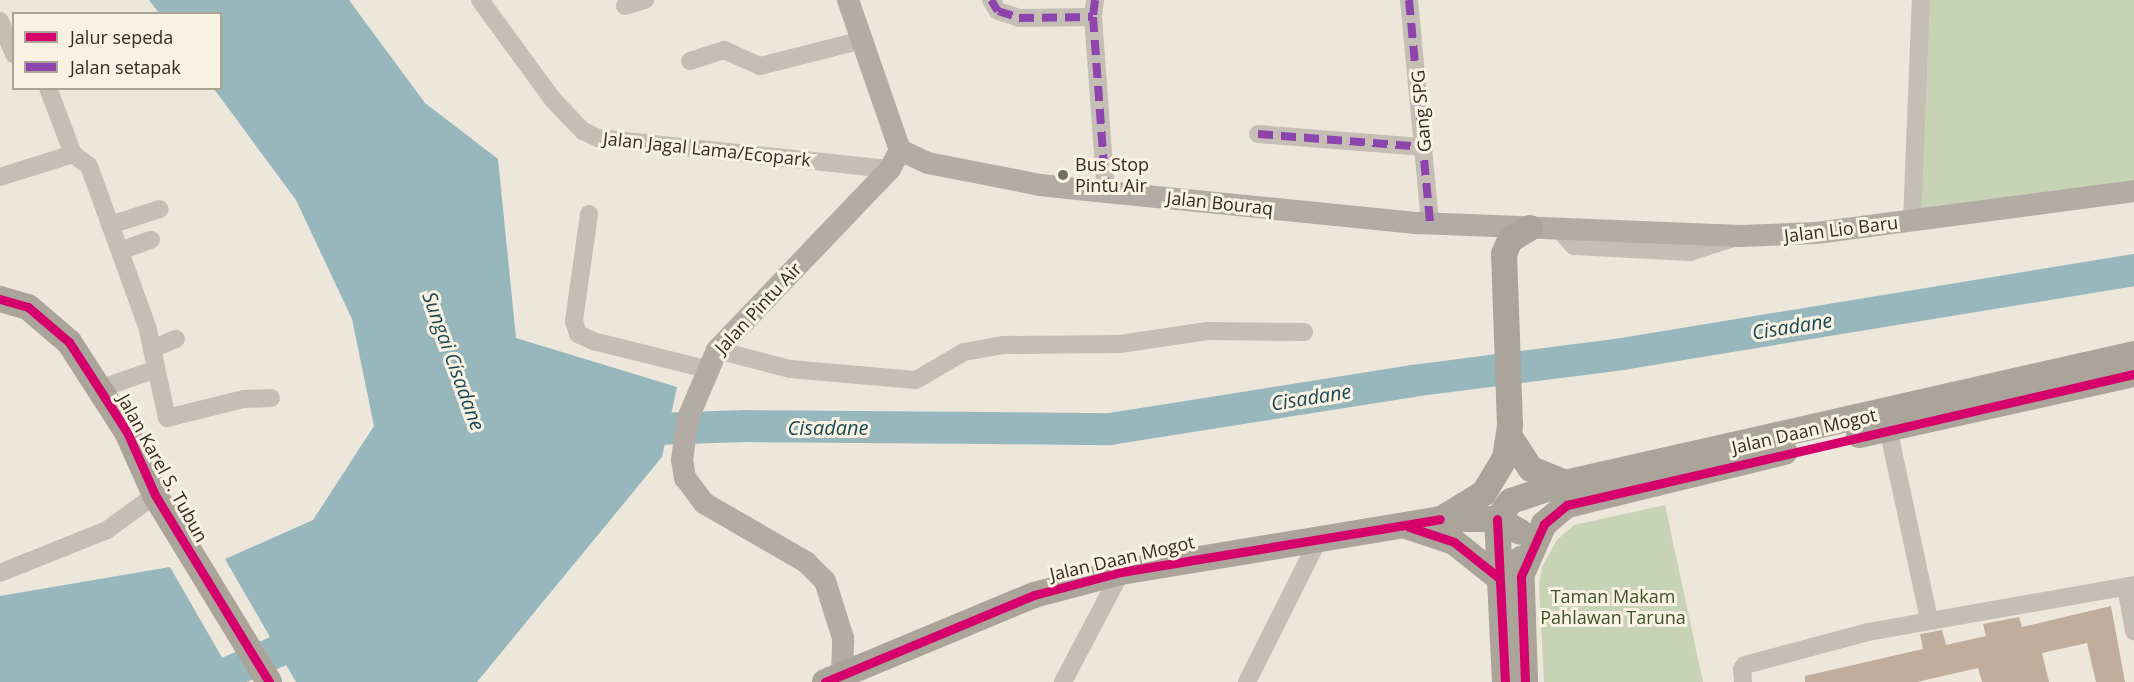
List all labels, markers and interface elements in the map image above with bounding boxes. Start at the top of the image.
legend [12,12,222,90]
text: Jalur sepeda [70,25,173,49]
text: Jalan setapak [70,55,181,79]
street label: Gang SPG [1407,69,1435,153]
street label: Jalan Jagal Lama/Ecopark [602,127,812,171]
place label: Bus Stop Pintu Air [1075,154,1149,196]
marker: Bus Stop Pintu Air [1056,168,1070,182]
street label: Jalan Bouraq [1166,187,1274,219]
street label: Jalan Lio Baru [1783,211,1899,247]
street label: Jalan Pintu Air [710,258,806,358]
water label: Sungai Cisadane [418,288,490,434]
water label: Cisadane [1750,308,1834,344]
water label: Cisadane [1269,379,1353,415]
street label: Jalan Karel S. Tubun [113,390,213,546]
street label: Jalan Daan Mogot [1730,404,1878,458]
water label: Cisadane [787,415,869,439]
street label: Jalan Daan Mogot [1048,531,1196,585]
park label: Taman Makam Pahlawan Taruna [1540,586,1686,628]

